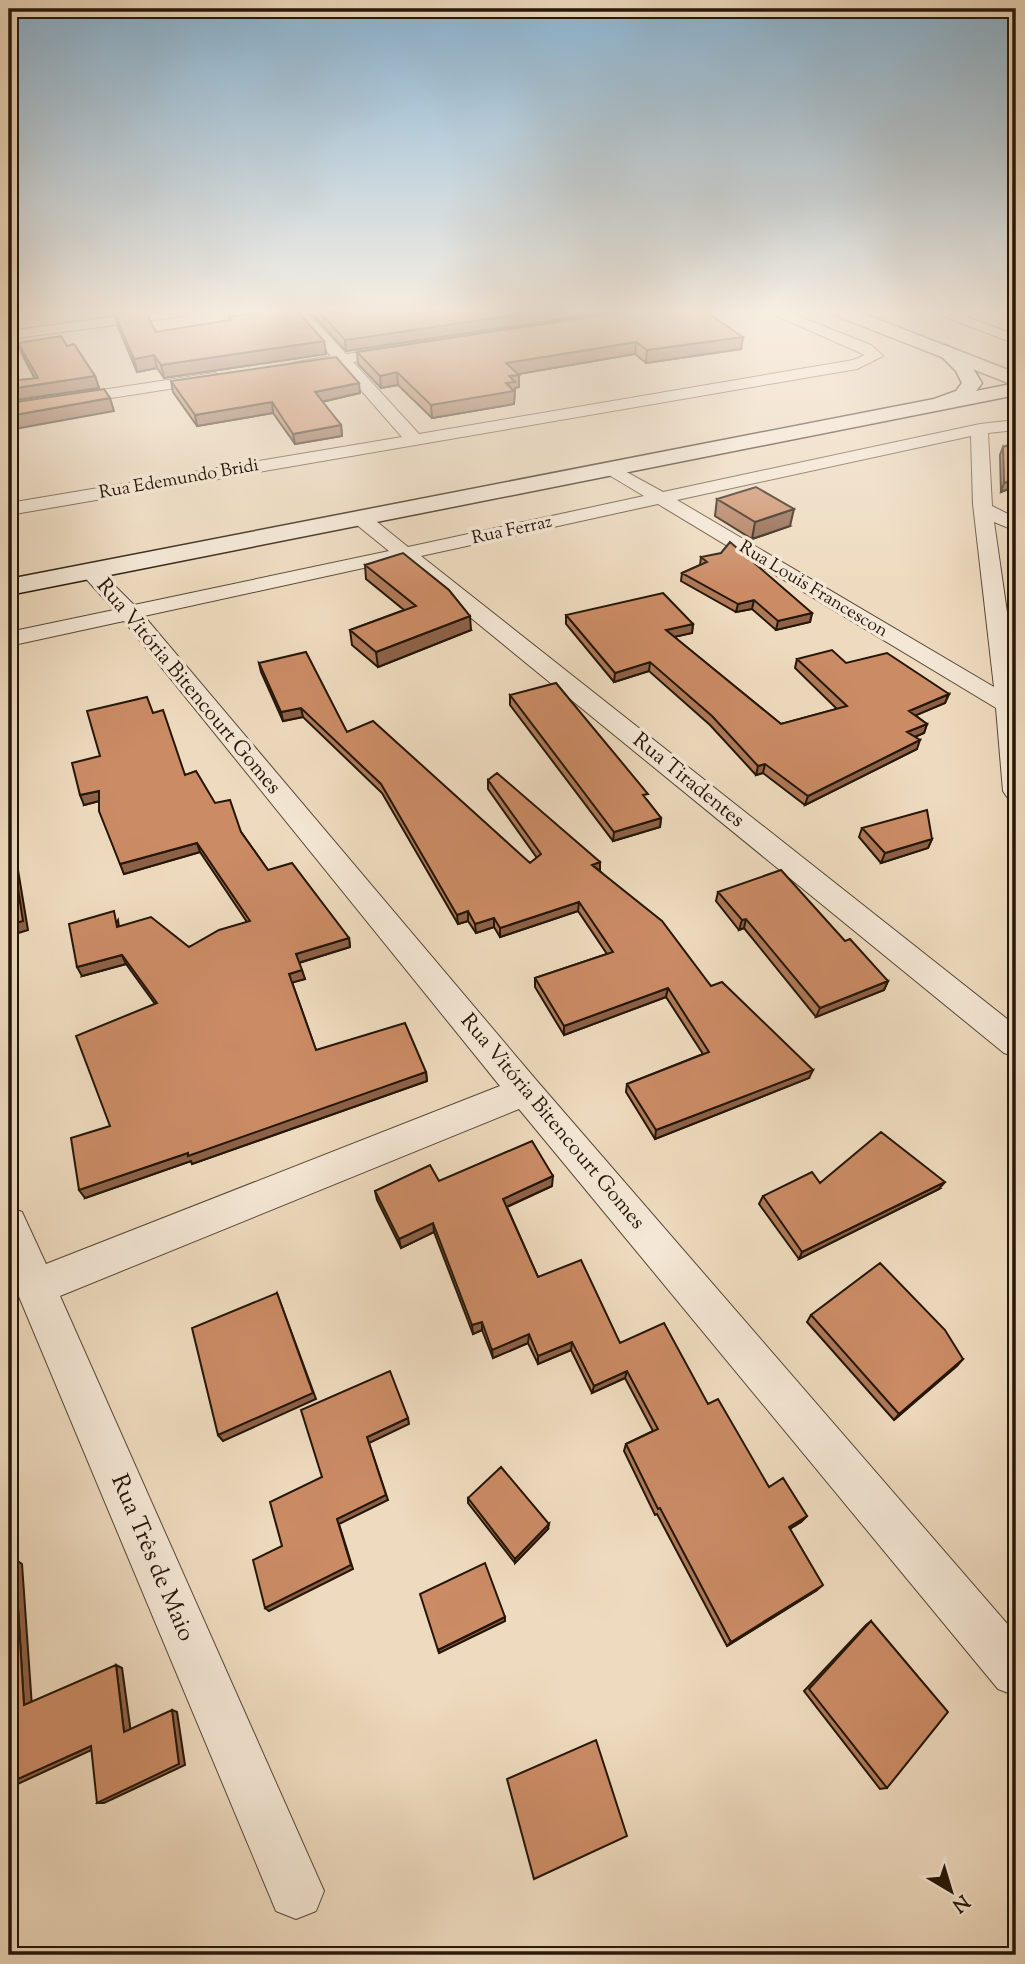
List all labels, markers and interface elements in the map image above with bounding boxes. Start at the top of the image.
street label: Rua Edemundo Bridi [97,453,261,507]
street label: Rua Ferraz [469,510,555,552]
street label: Rua Louis Francescon [734,535,893,645]
street label: Rua Vitória Bitencourt Gomes [89,573,287,801]
street label: Rua Tiradentes [626,726,750,836]
street label: Rua Vitória Bitencourt Gomes [453,1008,651,1236]
street label: Rua Três de Maio [101,1469,203,1647]
north arrow [916,1856,986,1926]
text: N [946,1887,974,1918]

